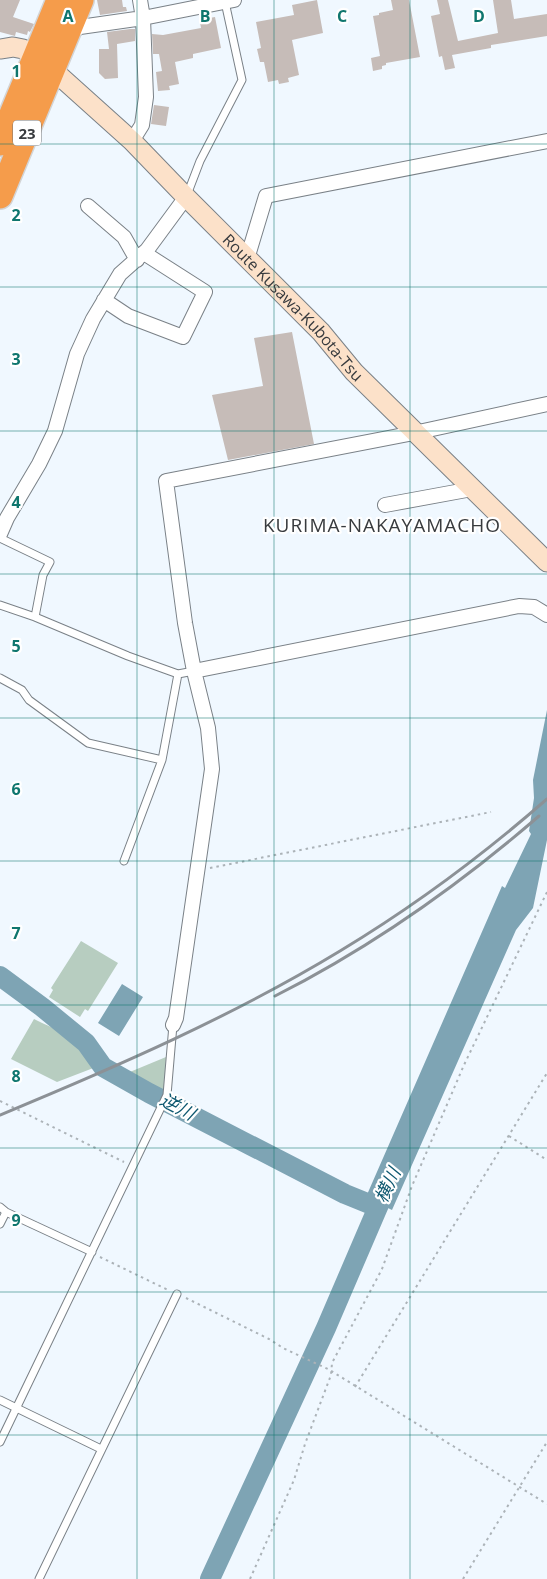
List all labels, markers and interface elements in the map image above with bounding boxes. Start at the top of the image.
text: A [62,5,74,27]
text: B [200,5,210,27]
text: C [337,5,347,27]
text: D [473,5,485,27]
text: 1 [11,60,21,82]
road number: 23 [13,120,41,146]
text: 2 [11,204,21,226]
street label: Route Kusawa-Kubota-Tsu [218,229,368,386]
text: 3 [11,348,21,370]
text: 4 [11,491,21,513]
district label: KURIMA-NAKAYAMACHO [263,512,501,538]
text: 5 [11,635,21,657]
text: 6 [11,778,21,800]
text: 7 [11,922,21,944]
text: 8 [11,1065,21,1087]
water label: 逆川 [156,1087,201,1126]
water label: 横川 [369,1162,406,1206]
text: 9 [11,1209,21,1231]

